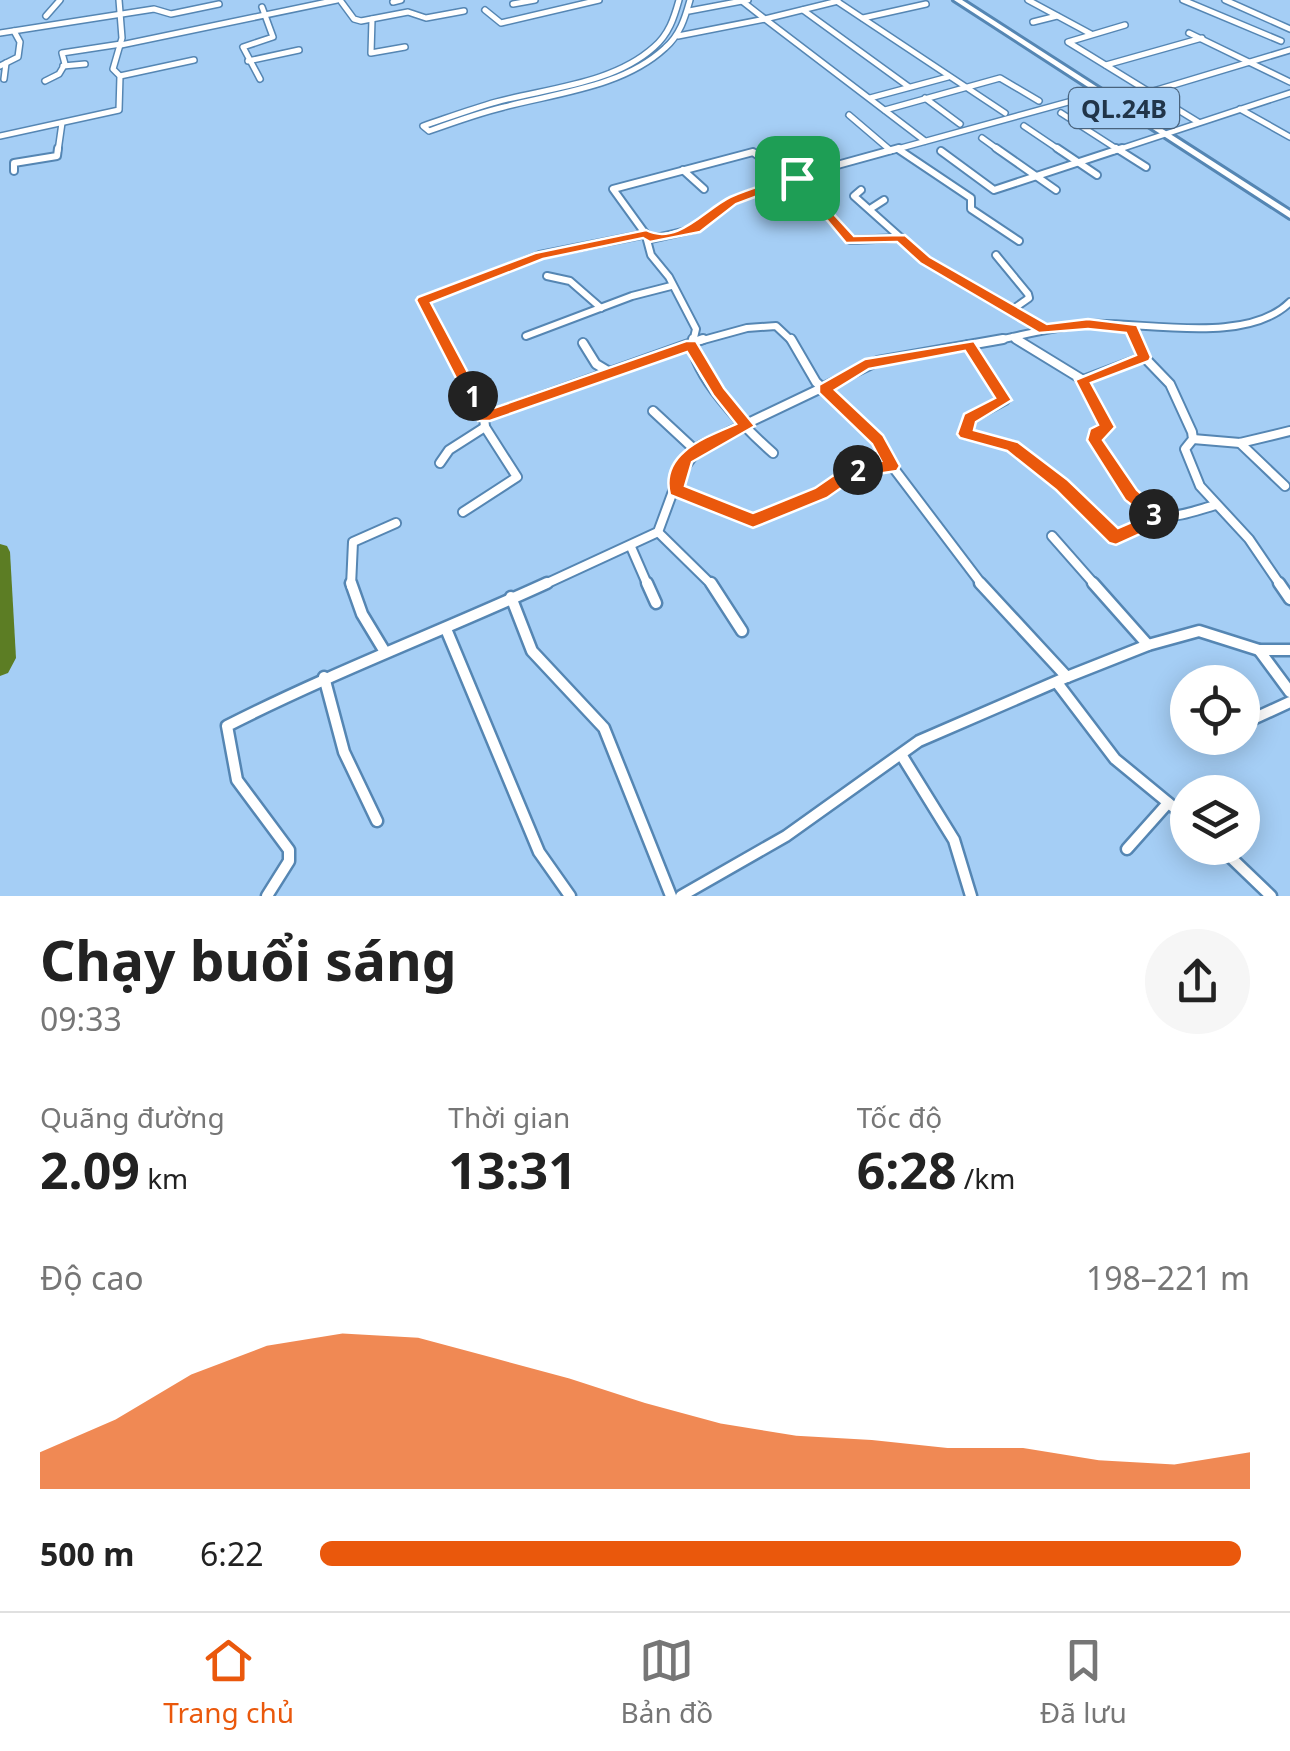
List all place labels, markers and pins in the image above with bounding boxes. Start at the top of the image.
pin [755,136,840,221]
pin: 1 [448,371,498,421]
pin: 2 [833,445,883,495]
pin: 3 [1129,489,1179,539]

